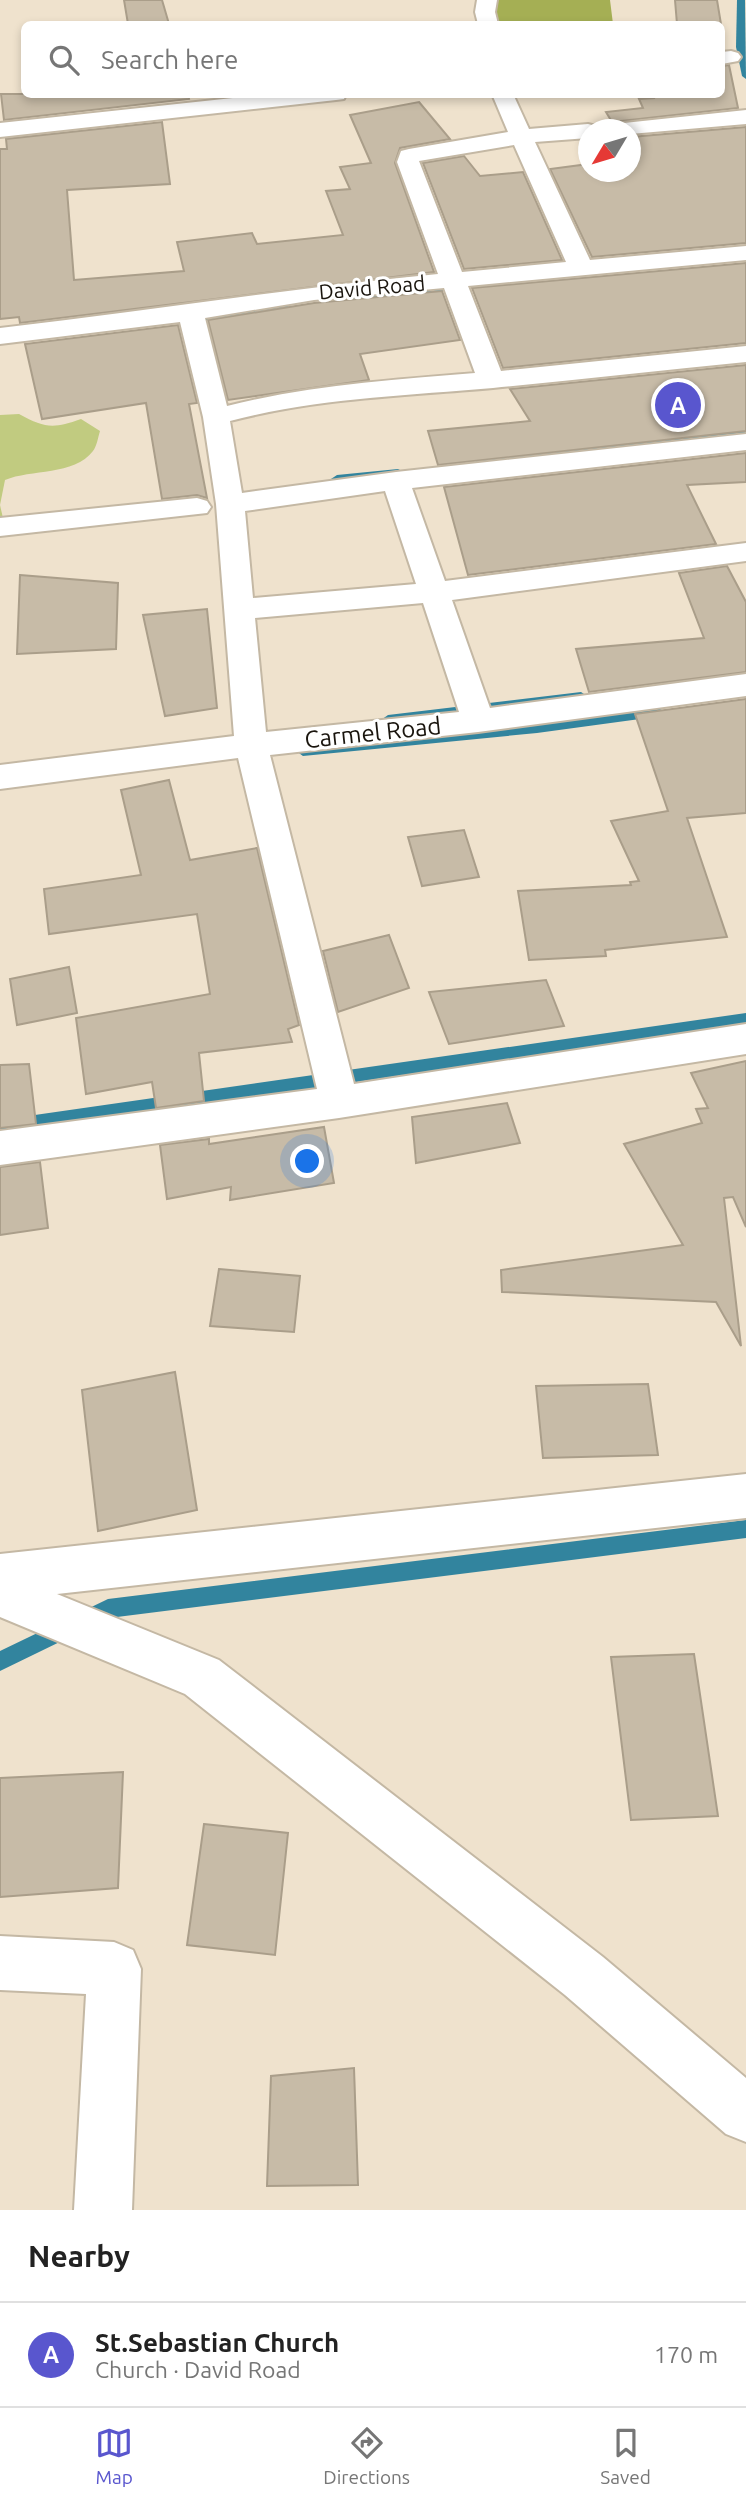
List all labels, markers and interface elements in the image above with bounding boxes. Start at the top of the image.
search box [21,21,725,98]
icon: search [45,41,83,79]
text: Search here [101,45,238,74]
north arrow [578,119,641,182]
street label: David Road [318,270,426,304]
pin: A [655,379,701,431]
street label: Carmel Road [303,712,443,753]
your location [290,1144,324,1178]
text: Nearby [28,2239,130,2273]
text: St.Sebastian Church [95,2328,339,2357]
text: A [43,2342,59,2367]
text: 170 m [654,2342,718,2367]
text: Church · David Road [95,2357,301,2382]
tab: Map [95,2424,133,2488]
tab: Directions [323,2424,410,2488]
tab: Saved [600,2424,651,2488]

